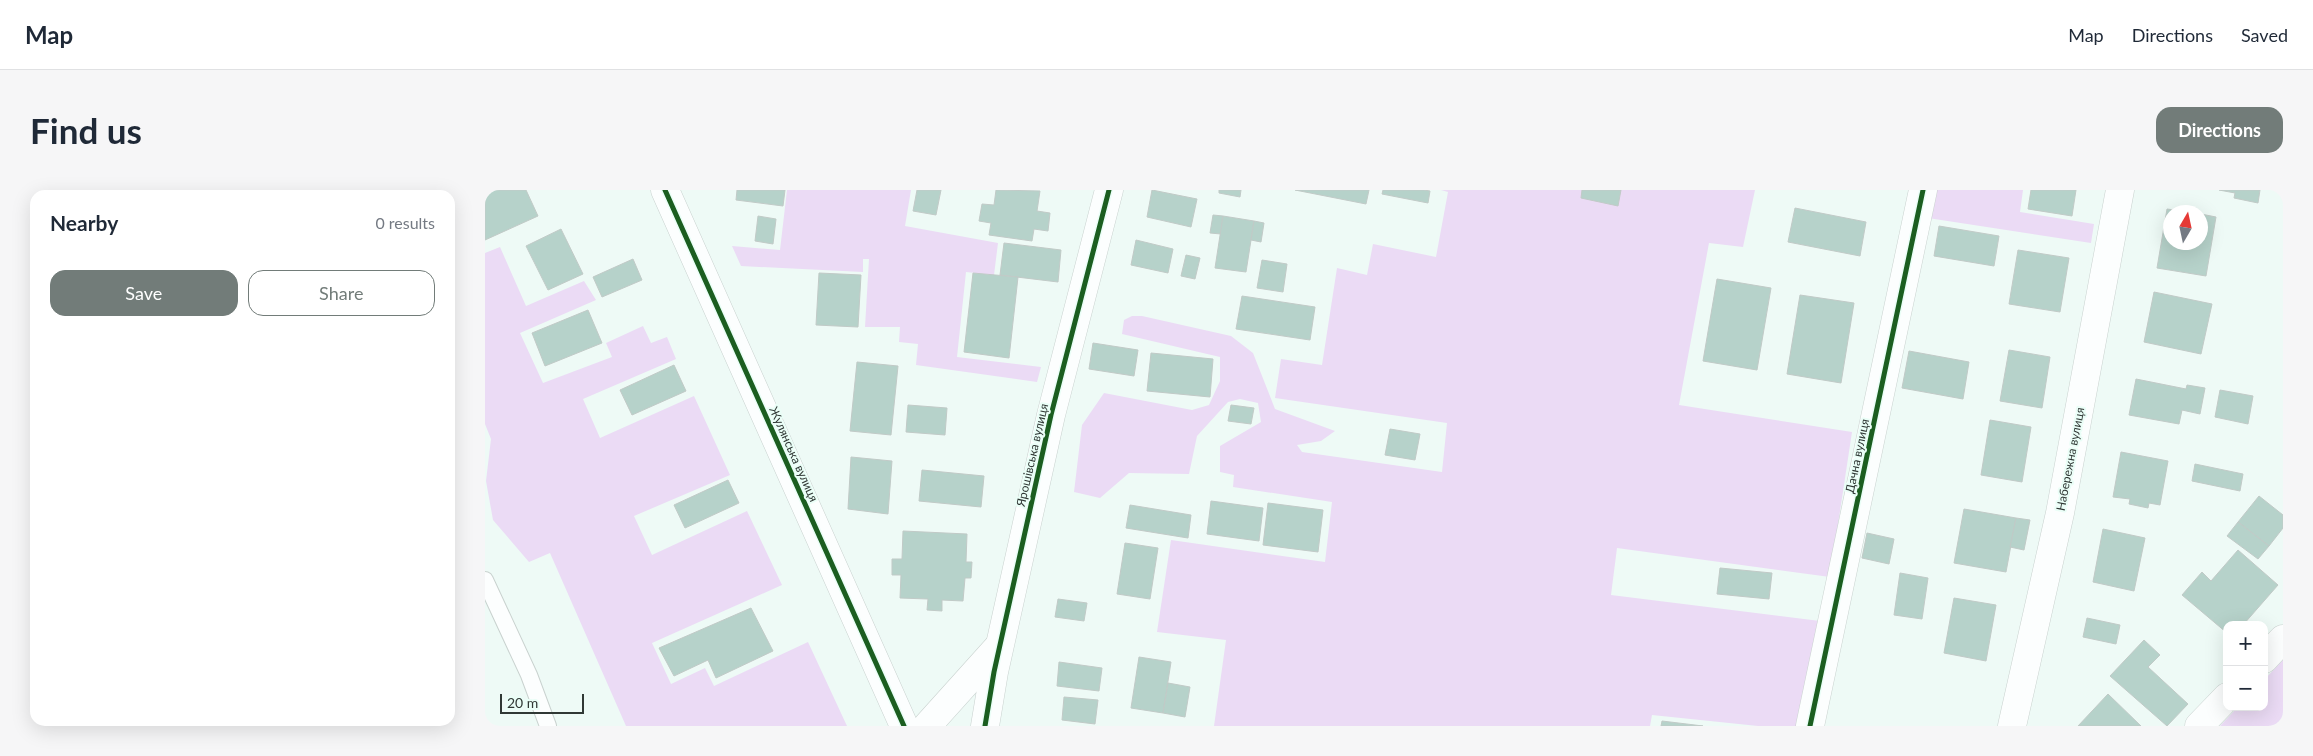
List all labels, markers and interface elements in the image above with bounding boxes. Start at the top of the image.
text: Map [25,20,73,49]
text: Map [2068,24,2104,46]
text: Directions [2132,24,2213,46]
text: Saved [2241,24,2288,46]
button: Directions [2156,107,2283,153]
text: Find us [30,109,142,151]
north arrow [2163,205,2208,250]
text: Nearby [50,210,118,235]
text: 0 results [375,213,435,232]
button: Save [50,270,238,316]
button: Share [248,270,435,316]
street label: Ярошівська вулиця [1013,402,1051,509]
street label: Жулянська вулиця [766,404,822,504]
street label: Набережна вулиця [2053,406,2087,512]
street label: Дачна вулиця [1842,417,1872,495]
map controls [2223,621,2268,711]
button: + [2223,621,2268,666]
button: − [2223,666,2268,711]
scale bar [500,691,584,714]
text: 20 m [507,694,538,711]

